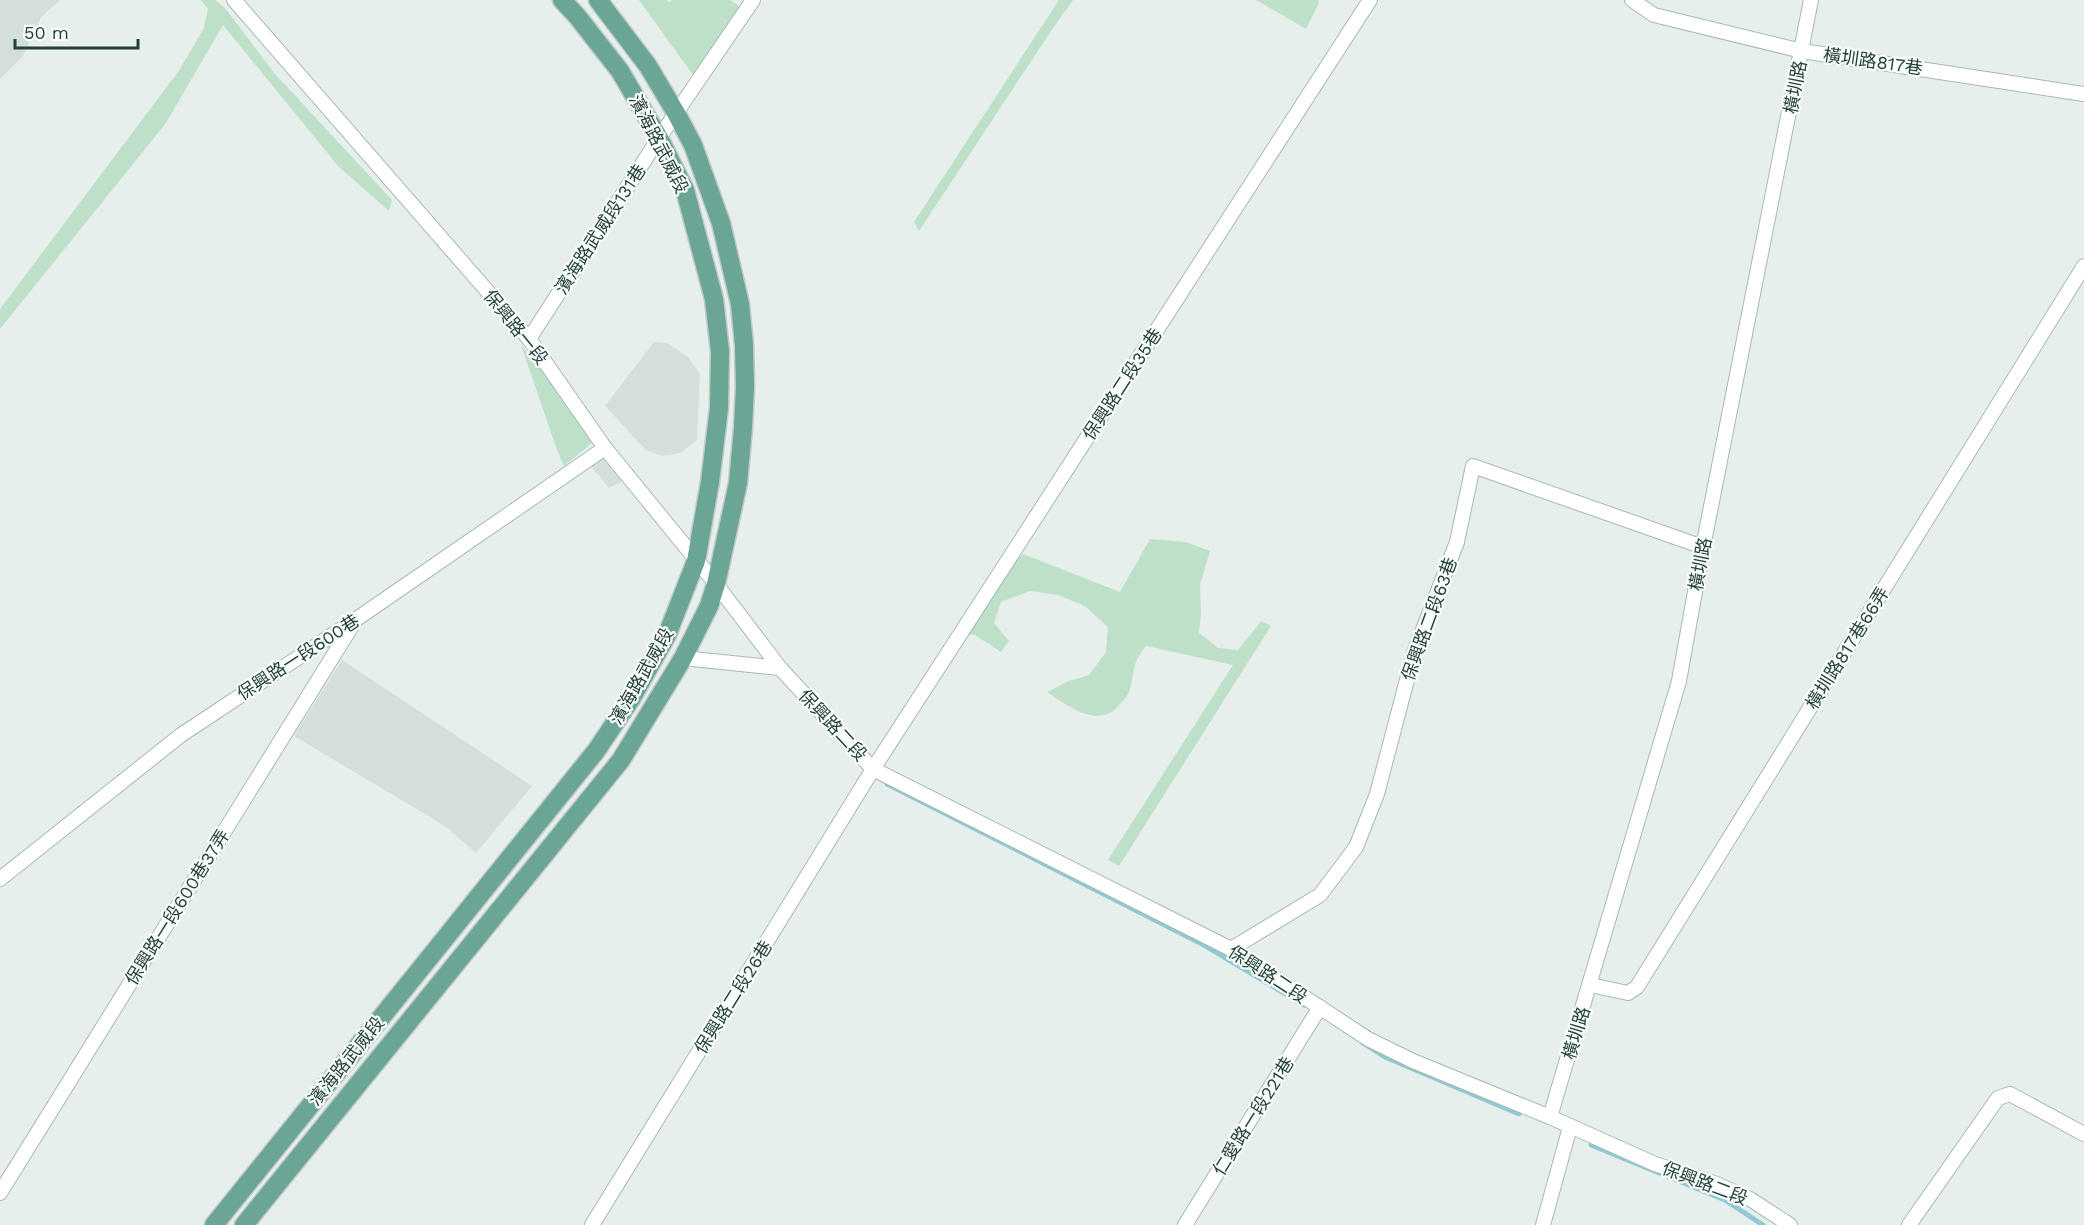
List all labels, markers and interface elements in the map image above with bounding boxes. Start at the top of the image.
scale bar [15,12,138,50]
text: 50 m [24,22,69,43]
street label: 橫圳路817巷 [1822,44,1924,78]
street label: 橫圳路 [1780,58,1810,116]
street label: 濱海路武威段 [625,91,693,197]
street label: 濱海路武威段131巷 [550,160,650,298]
street label: 保興路一段 [480,285,552,369]
street label: 保興路二段35巷 [1078,324,1166,444]
street label: 橫圳路 [1685,535,1715,593]
street label: 保興路二段63巷 [1397,555,1461,683]
street label: 橫圳路817巷66弄 [1801,583,1893,713]
street label: 保興路一段600巷 [233,610,363,704]
street label: 濱海路武威段 [605,624,677,728]
street label: 保興路二段 [795,685,871,765]
street label: 保興路一段600巷37弄 [121,825,233,989]
street label: 保興路二段26巷 [690,937,776,1057]
street label: 保興路二段 [1225,941,1311,1007]
street label: 橫圳路 [1558,1004,1594,1062]
street label: 濱海路武威段 [304,1012,388,1110]
street label: 仁愛路一段221巷 [1208,1053,1298,1179]
street label: 保興路二段 [1659,1157,1751,1209]

